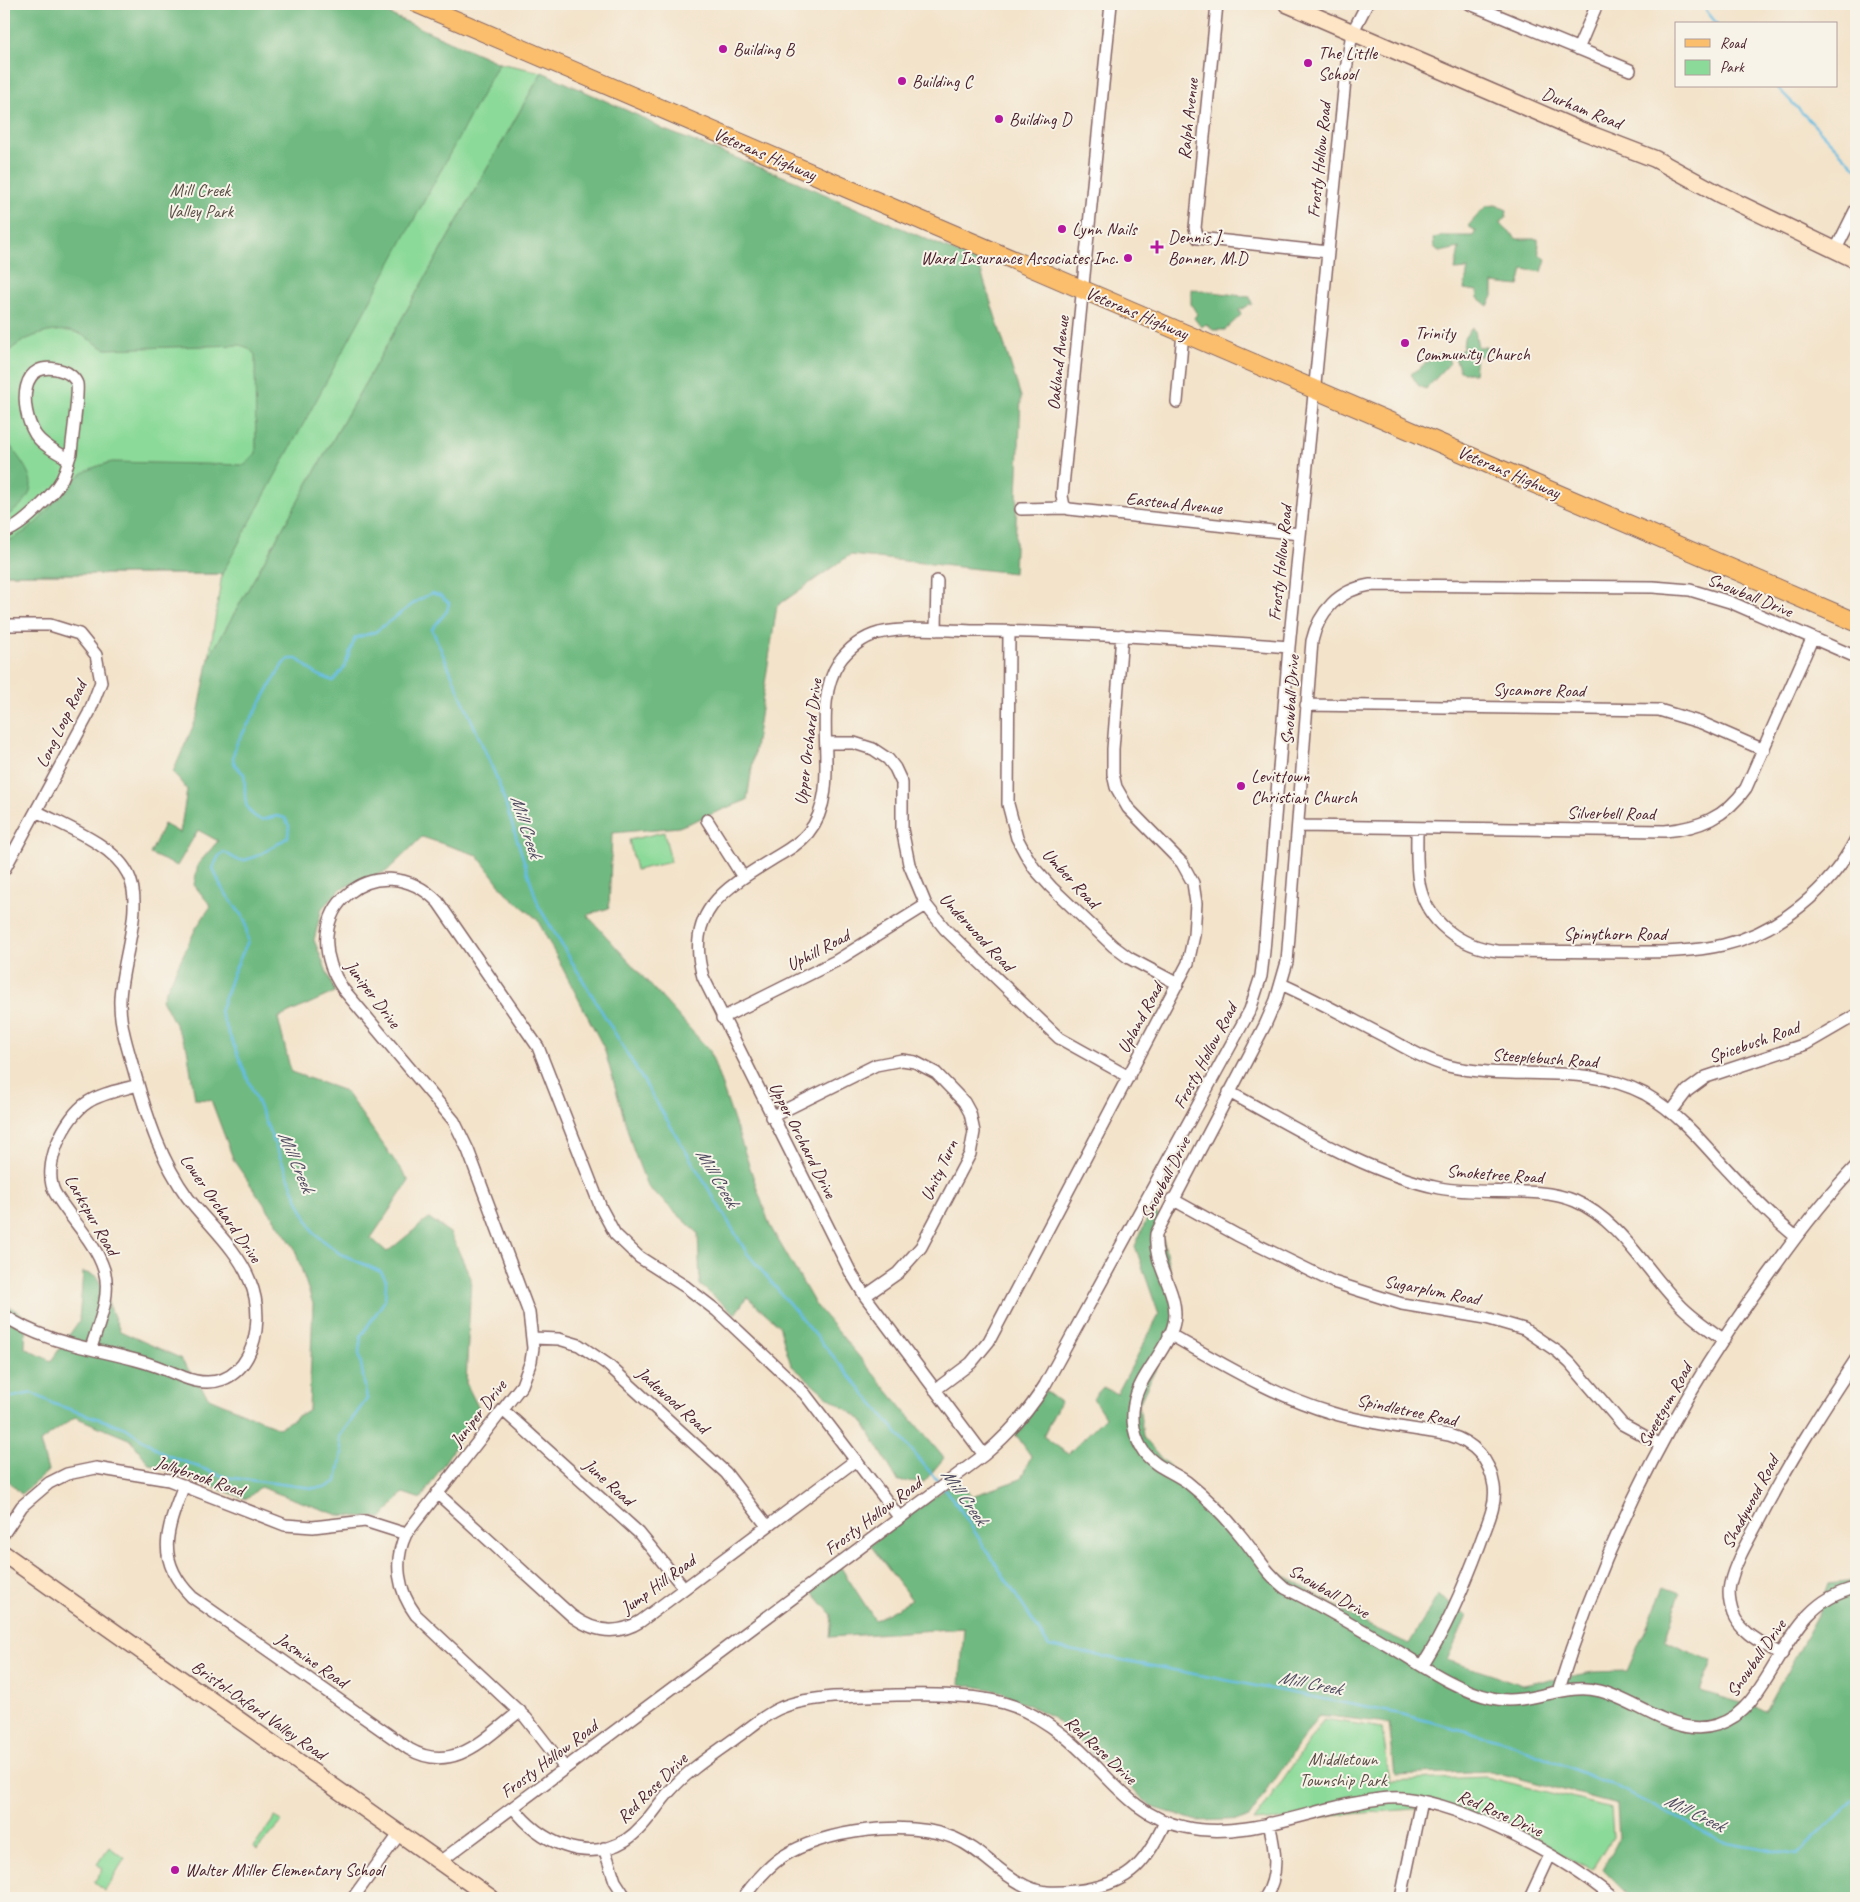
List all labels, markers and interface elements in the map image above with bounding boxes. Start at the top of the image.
legend [1675,22,1838,88]
text: Road [1720,34,1747,53]
place label: Building B [733,38,796,60]
place label: The Little School [1318,42,1378,85]
marker: Building B [717,43,729,55]
marker: The Little School [1302,57,1314,69]
text: Park [1720,58,1745,77]
place label: Building C [912,70,975,92]
marker: Building C [896,75,908,87]
street label: Ralph Avenue [1173,76,1203,160]
street label: Durham Road [1539,82,1628,135]
street label: Frosty Hollow Road [1302,98,1336,219]
place label: Building D [1009,108,1073,130]
marker: Building D [993,113,1005,125]
street label: Veterans Highway [710,123,821,186]
park label: Mill Creek Valley Park [167,179,235,222]
place label: Lynn Nails [1072,218,1138,240]
marker: Lynn Nails [1056,223,1068,235]
place label: Dennis J. Bonner, M.D [1168,226,1249,269]
marker: Dennis J. Bonner, M.D [1150,240,1164,254]
place label: Ward Insurance Associates Inc. [921,247,1118,269]
marker: Ward Insurance Associates Inc. [1122,252,1134,264]
street label: Veterans Highway [1082,282,1193,345]
street label: Oakland Avenue [1042,314,1074,411]
place label: Trinity Community Church [1415,322,1531,365]
marker: Trinity Community Church [1399,337,1411,349]
street label: Veterans Highway [1454,441,1565,504]
street label: Eastend Avenue [1125,487,1224,519]
street label: Frosty Hollow Road [1263,501,1297,622]
street label: Snowball Drive [1704,568,1797,622]
street label: Snowball Drive [1276,653,1304,746]
street label: Long Loop Road [31,674,93,771]
street label: Upper Orchard Drive [789,677,827,806]
street label: Sycamore Road [1493,678,1588,702]
place label: Levittown Christian Church [1251,765,1358,808]
marker: Levittown Christian Church [1235,780,1247,792]
water label: Mill Creek [505,792,548,863]
street label: Silverbell Road [1567,801,1658,825]
street label: Umber Road [1038,843,1106,915]
street label: Underwood Road [935,888,1021,978]
street label: Uphill Road [783,923,856,976]
street label: Spinythorn Road [1563,923,1670,945]
street label: Juniper Drive [340,955,406,1033]
street label: Upland Road [1112,977,1169,1057]
street label: Frosty Hollow Road [1168,997,1243,1112]
street label: Spicebush Road [1706,1015,1805,1068]
street label: Steeplebush Road [1491,1043,1601,1073]
street label: Upper Orchard Drive [764,1078,842,1203]
water label: Mill Creek [273,1127,321,1198]
street label: Snowball Drive [1135,1132,1196,1223]
street label: Unity Turn [915,1135,963,1204]
water label: Mill Creek [690,1144,745,1214]
street label: Lower Orchard Drive [175,1149,267,1268]
street label: Smoketree Road [1446,1160,1547,1189]
street label: Larkspur Road [60,1171,125,1262]
street label: Sugarplum Road [1382,1270,1485,1311]
street label: Sweetgum Road [1633,1357,1699,1451]
street label: Jadewood Road [632,1361,716,1440]
street label: Juniper Drive [444,1374,512,1452]
street label: Spindletree Road [1355,1389,1462,1432]
street label: Shadywood Road [1716,1449,1785,1552]
street label: Jollybrook Road [152,1450,250,1502]
street label: June Road [578,1453,641,1512]
water label: Mill Creek [936,1464,994,1532]
street label: Frosty Hollow Road [820,1471,928,1560]
street label: Jump Hill Road [615,1548,702,1619]
street label: Snowball Drive [1285,1559,1374,1624]
street label: Snowball Drive [1721,1614,1791,1701]
street label: Jasmine Road [271,1627,354,1694]
street label: Bristol-Oxford Valley Road [187,1655,333,1766]
water label: Mill Creek [1276,1665,1346,1701]
street label: Red Rose Drive [1060,1711,1142,1790]
street label: Frosty Hollow Road [496,1714,604,1803]
street label: Red Rose Drive [612,1747,693,1828]
park label: Middletown Township Park [1299,1748,1388,1791]
street label: Red Rose Drive [1454,1785,1547,1842]
water label: Mill Creek [1661,1788,1731,1839]
place label: Walter Miller Elementary School [185,1859,386,1881]
marker: Walter Miller Elementary School [169,1864,181,1876]

